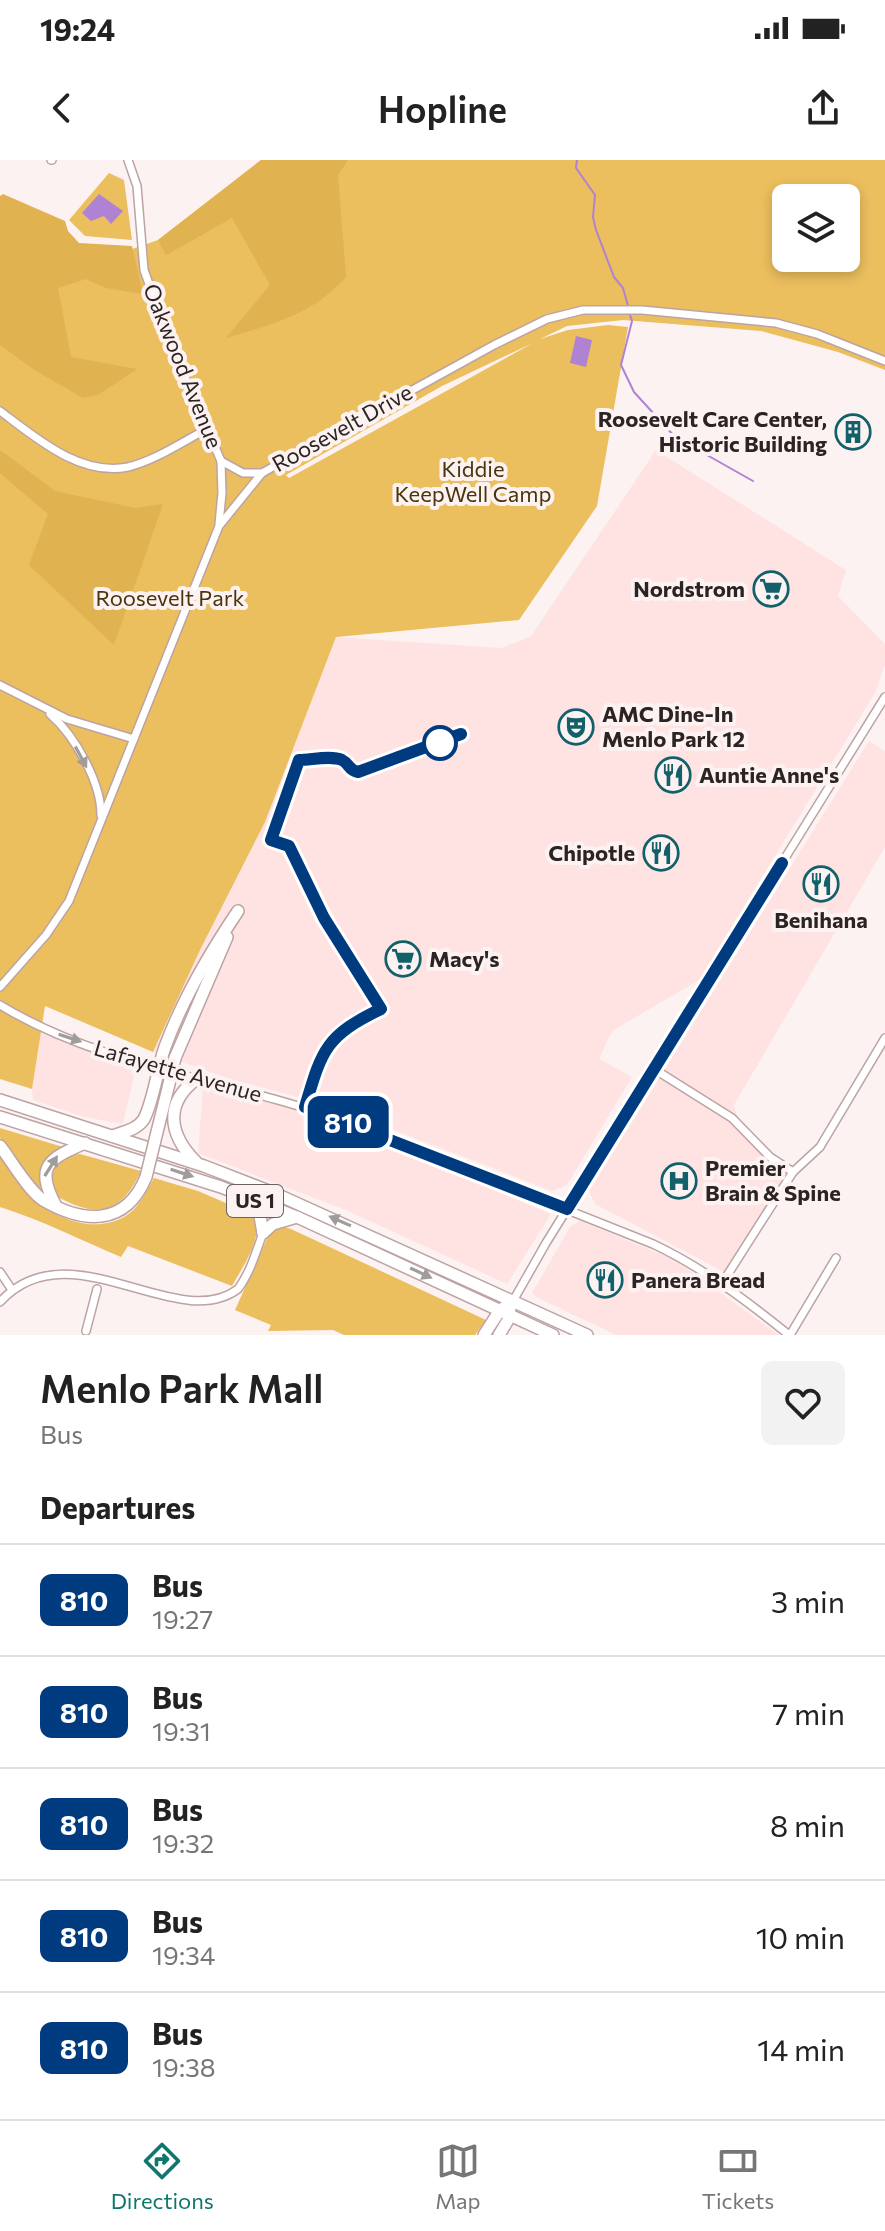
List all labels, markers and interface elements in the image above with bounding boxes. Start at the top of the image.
text: 19:24 [40,10,115,47]
icon: back [40,86,84,130]
text: Hopline [378,86,507,130]
icon: share [801,86,845,130]
map controls [772,184,860,272]
button: layers [772,184,860,272]
street label: Oakwood Avenue [138,280,229,452]
street label: Roosevelt Drive [267,378,416,477]
place label: Roosevelt Care Center, Historic Building [598,405,827,457]
building icon: Roosevelt Care Center, Historic Building [834,413,872,451]
park label: Kiddie KeepWell Camp [395,455,551,507]
supermarket icon: Nordstrom [752,570,790,608]
place label: Nordstrom [633,575,745,602]
park label: Roosevelt Park [96,584,244,611]
place label: AMC Dine-In Menlo Park 12 [602,700,745,752]
theatre icon: AMC Dine-In Menlo Park 12 [557,708,595,746]
unlabelled marker [423,726,457,760]
one-way arrow [74,746,87,769]
restaurant icon: Auntie Anne's [654,756,692,794]
place label: Auntie Anne's [699,761,839,788]
restaurant icon: Chipotle [642,834,680,872]
place label: Chipotle [548,839,635,866]
restaurant icon: Benihana [802,865,840,903]
place label: Benihana [774,906,868,933]
supermarket icon: Macy's [384,940,422,978]
place label: Macy's [429,945,500,972]
one-way arrow [58,1033,82,1045]
street label: Lafayette Avenue [91,1034,265,1107]
line badge: 810 [302,1096,394,1148]
text: 810 [324,1105,372,1139]
one-way arrow [43,1154,58,1177]
place label: Premier Brain & Spine [705,1154,841,1206]
hospital icon: Premier Brain & Spine [660,1162,698,1200]
one-way arrow [170,1168,194,1180]
road number: US 1 [227,1185,283,1217]
one-way arrow [328,1215,352,1228]
restaurant icon: Panera Bread [586,1261,624,1299]
place label: Panera Bread [631,1266,765,1293]
one-way arrow [410,1267,433,1280]
button: heart [761,1361,845,1445]
text: Menlo Park Mall [40,1364,323,1411]
text: Bus [40,1418,83,1449]
text: Departures [40,1488,195,1525]
text: Bus [152,1566,203,1603]
text: 3 min [771,1582,845,1619]
text: 810 [60,1583,108,1617]
text: 19:27 [152,1603,213,1634]
text: Bus [152,1678,203,1715]
text: 7 min [772,1694,845,1731]
text: 810 [60,1695,108,1729]
text: 19:31 [152,1715,211,1746]
text: Bus [152,1790,203,1827]
text: 8 min [770,1806,845,1843]
text: 810 [60,1807,108,1841]
text: 19:32 [152,1827,214,1858]
text: Bus [152,1902,203,1939]
text: 10 min [756,1918,845,1955]
text: 810 [60,1919,108,1953]
text: 19:34 [152,1939,215,1970]
text: Bus [152,2014,203,2051]
text: 14 min [757,2030,845,2067]
text: 810 [60,2031,108,2065]
text: 19:38 [152,2051,216,2082]
tab: Directions [111,2139,214,2214]
tab: Map [435,2139,481,2214]
tab: Tickets [702,2139,774,2214]

